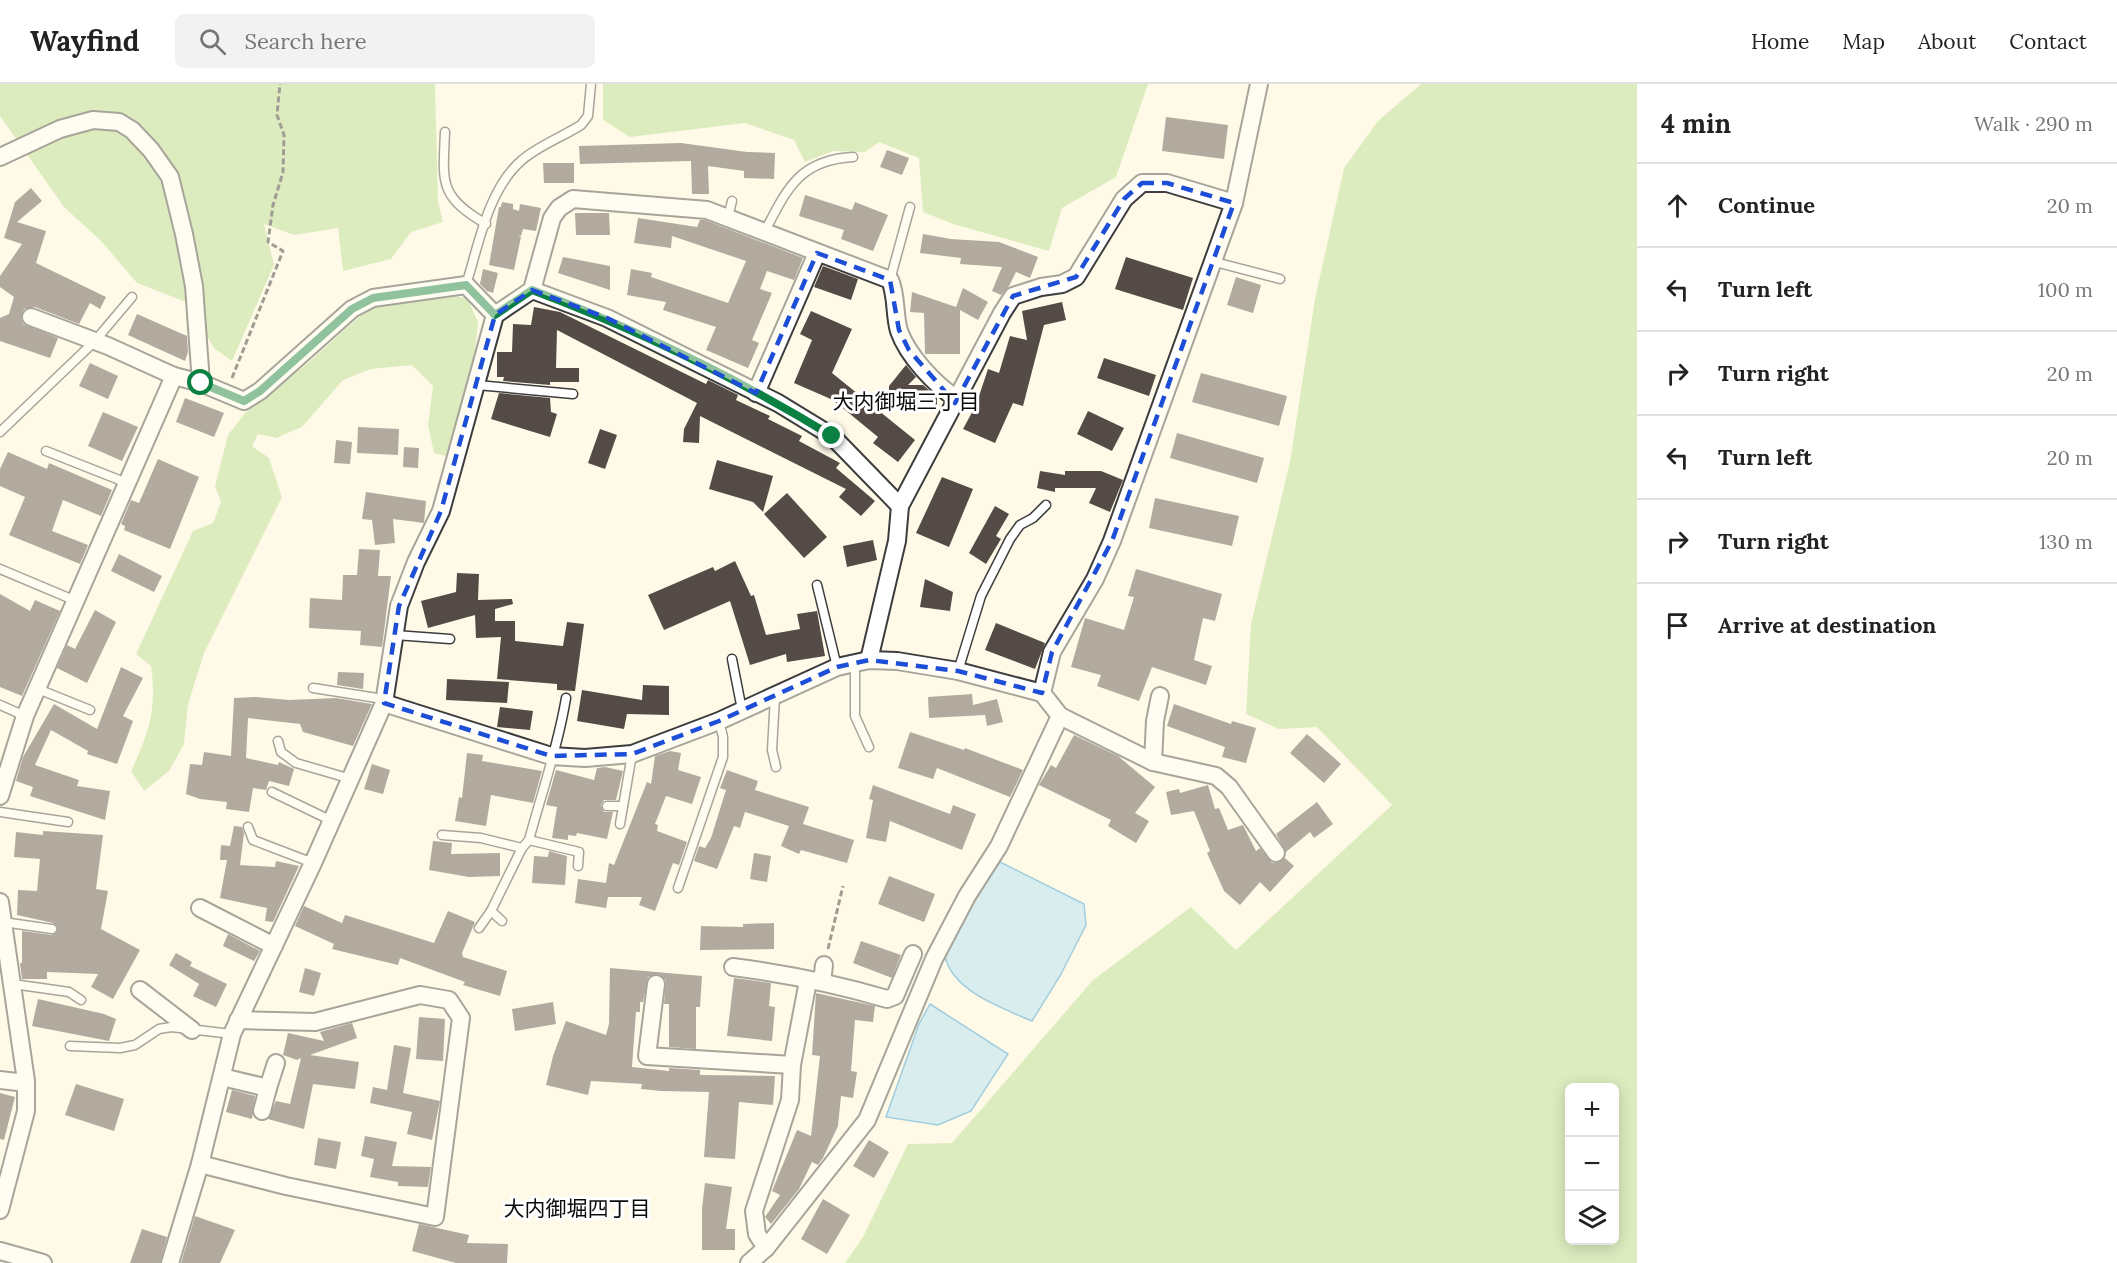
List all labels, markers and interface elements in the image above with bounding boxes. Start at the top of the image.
search box [175,14,595,68]
text: Wayfind [30,23,139,59]
icon: search [196,25,229,58]
text: Search here [244,27,367,55]
text: Home [1751,28,1809,55]
text: Map [1842,28,1885,55]
text: About [1918,28,1976,55]
text: Contact [2009,28,2087,55]
text: 4 min [1661,107,1731,140]
text: Walk · 290 m [1974,111,2093,136]
icon: ahead [1661,189,1694,222]
text: Continue [1718,191,1815,219]
text: 20 m [2047,193,2093,218]
icon: left [1661,273,1694,306]
text: Turn left [1718,275,1812,303]
text: 100 m [2038,277,2093,302]
icon: right [1661,357,1694,390]
text: Turn right [1718,359,1829,387]
text: 20 m [2047,361,2093,386]
route start [187,369,213,395]
district label: 大内御堀三丁目 [833,388,980,415]
route end [818,422,844,448]
icon: left [1661,441,1694,474]
text: Turn left [1718,443,1812,471]
text: 20 m [2047,445,2093,470]
icon: right [1661,525,1694,558]
text: Turn right [1718,527,1829,555]
text: 130 m [2039,529,2093,554]
icon: arrive [1661,609,1694,642]
text: Arrive at destination [1718,611,1936,639]
map controls [1565,1083,1619,1245]
button: + [1565,1083,1619,1137]
button: − [1565,1137,1619,1191]
button: layers [1565,1191,1619,1245]
district label: 大内御堀四丁目 [504,1195,651,1222]

